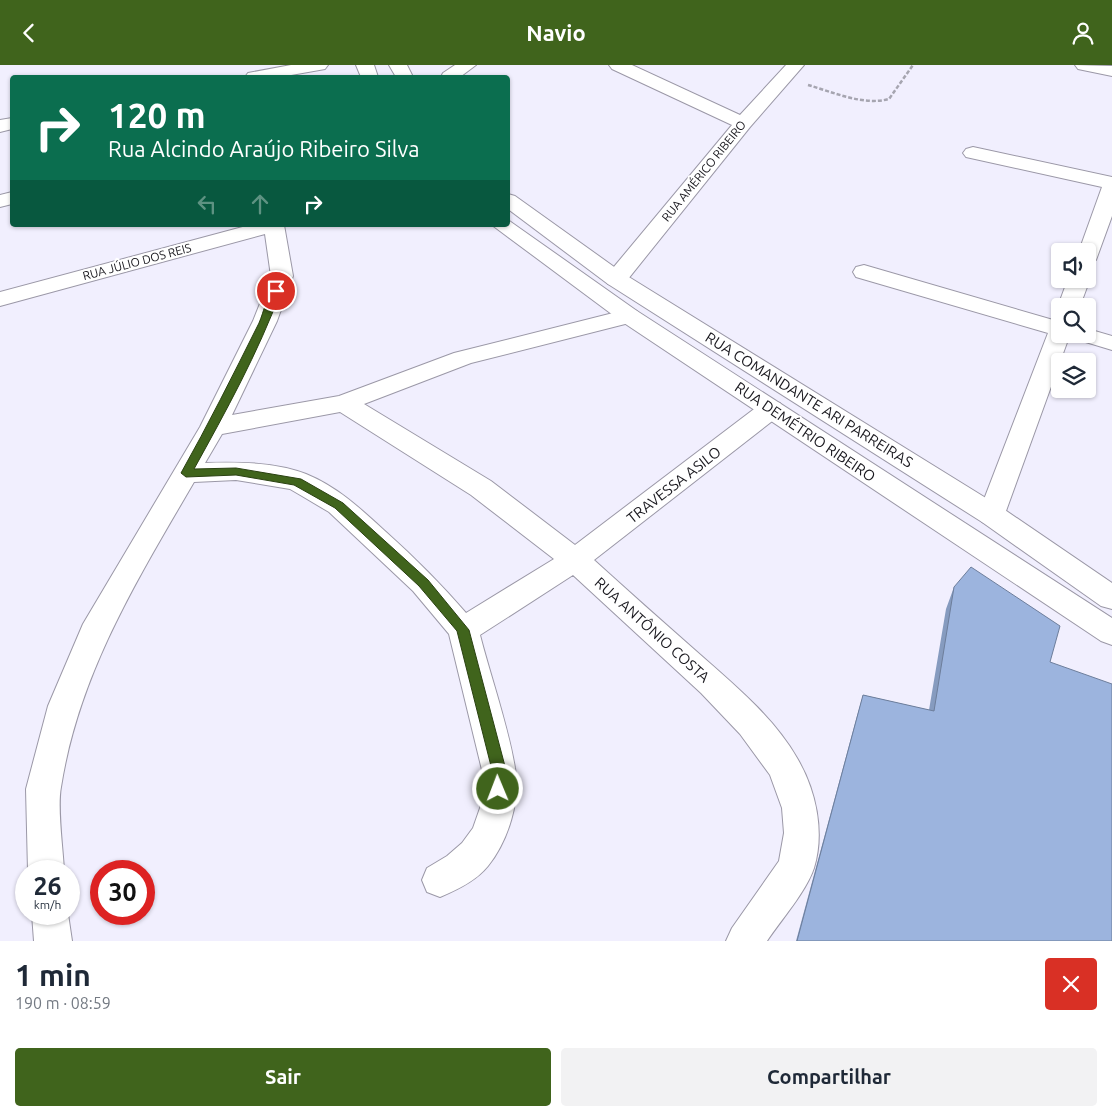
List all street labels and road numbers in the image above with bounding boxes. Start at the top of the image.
street label: RUA AMÉRICO RIBEIRO [659,118,748,224]
street label: RUA JÚLIO DOS REIS [81,241,193,282]
street label: RUA COMANDANTE ARI PARREIRAS [703,328,916,471]
street label: RUA DEMÉTRIO RIBEIRO [732,378,879,485]
street label: TRAVESSA ASILO [623,443,724,527]
street label: RUA ANTÔNIO COSTA [592,574,713,686]

